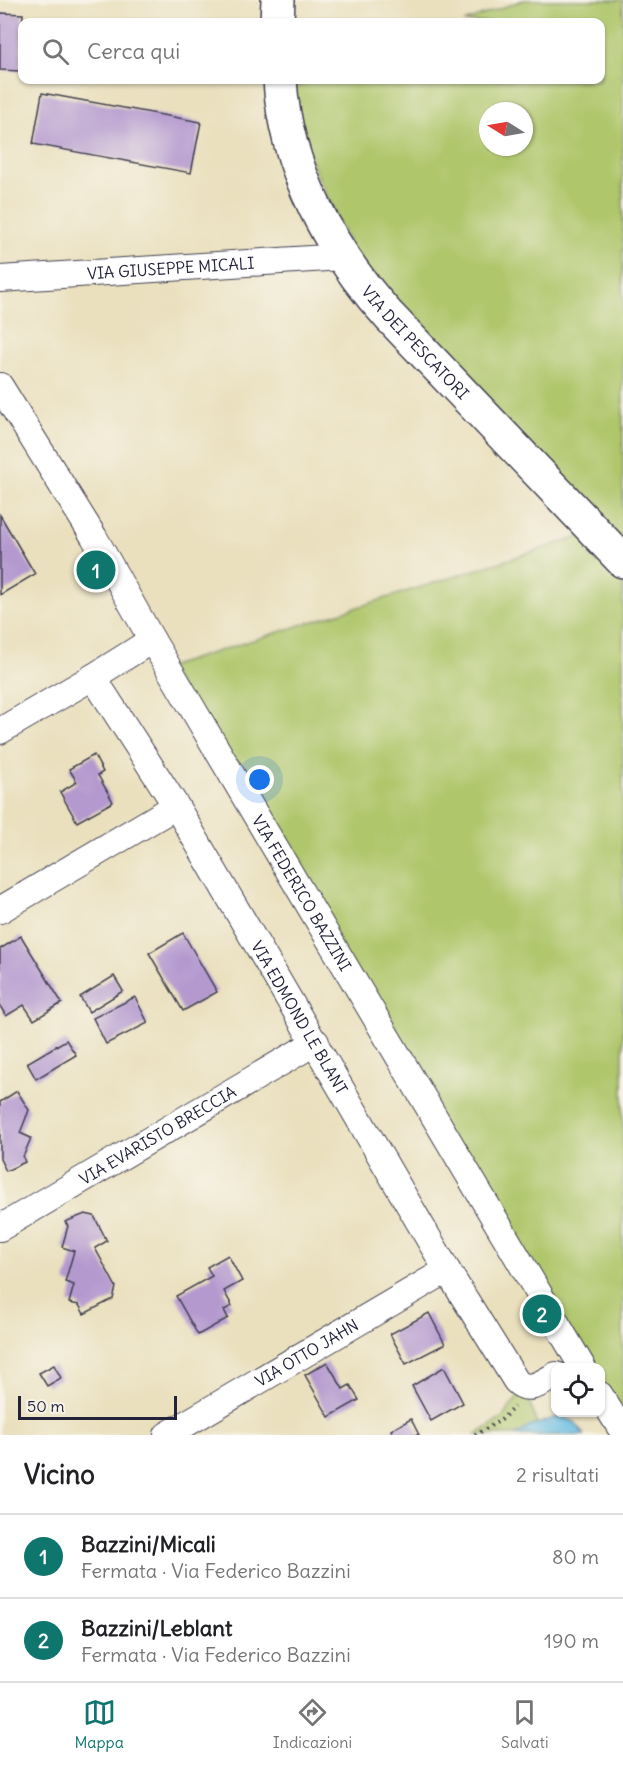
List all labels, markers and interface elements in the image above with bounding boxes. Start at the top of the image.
search box [18,18,605,84]
icon: search [39,35,72,68]
text: Cerca qui [87,37,180,65]
north arrow [479,102,533,156]
street label: VIA GIUSEPPE MICALI [86,253,255,283]
street label: VIA DEI PESCATORI [357,282,473,403]
pin: 1 [76,548,116,592]
your location [245,765,274,794]
street label: VIA FEDERICO BAZZINI [248,811,356,974]
street label: VIA EDMOND LE BLANT [247,937,352,1098]
street label: VIA EVARISTO BRECCIA [76,1081,240,1189]
pin: 2 [522,1292,562,1336]
street label: VIA OTTO JAHN [251,1315,362,1391]
map controls [551,1363,605,1417]
button: locate [551,1363,605,1417]
scale bar [18,1393,177,1420]
text: 50 m [27,1396,65,1416]
text: Vicino [24,1458,95,1491]
text: 2 risultati [516,1462,599,1487]
text: Bazzini/Micali [81,1530,216,1558]
text: 1 [40,1544,47,1569]
text: 80 m [552,1544,599,1569]
text: Fermata · Via Federico Bazzini [81,1558,351,1583]
text: Bazzini/Leblant [81,1614,232,1642]
text: 2 [38,1628,49,1653]
text: 190 m [544,1628,599,1653]
text: Fermata · Via Federico Bazzini [81,1642,351,1667]
tab: Mappa [74,1696,124,1752]
tab: Indicazioni [273,1696,352,1752]
tab: Salvati [501,1696,549,1752]

